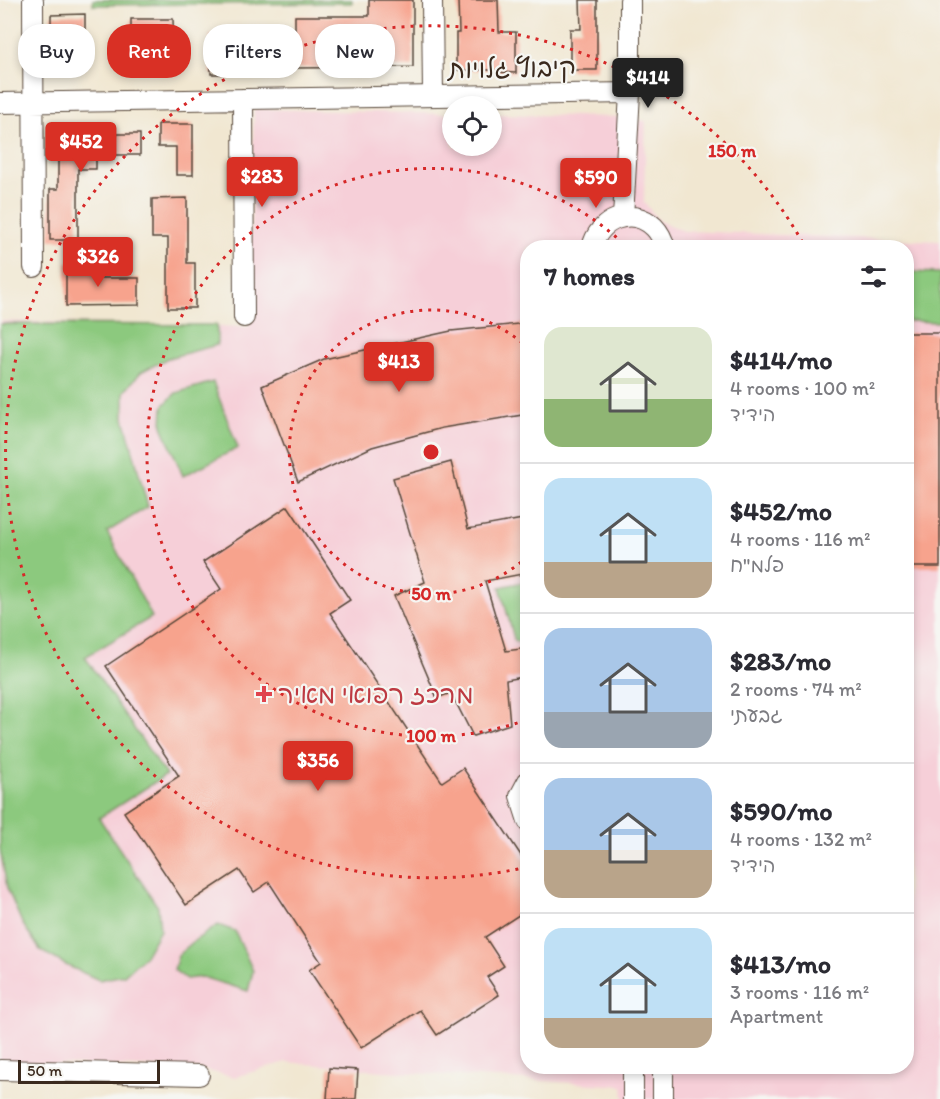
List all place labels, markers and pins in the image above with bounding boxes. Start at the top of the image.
pin: $414 [612,58,684,109]
pin: $452 [45,122,117,173]
pin: $283 [226,157,298,208]
pin: $590 [560,158,632,209]
pin: $326 [62,237,134,288]
pin: $413 [363,342,435,393]
centre of rings [421,442,441,462]
place label: מרכז רפואי מאיר [278,678,474,710]
marker: מרכז רפואי מאיר [255,685,273,703]
pin: $356 [282,741,354,792]

